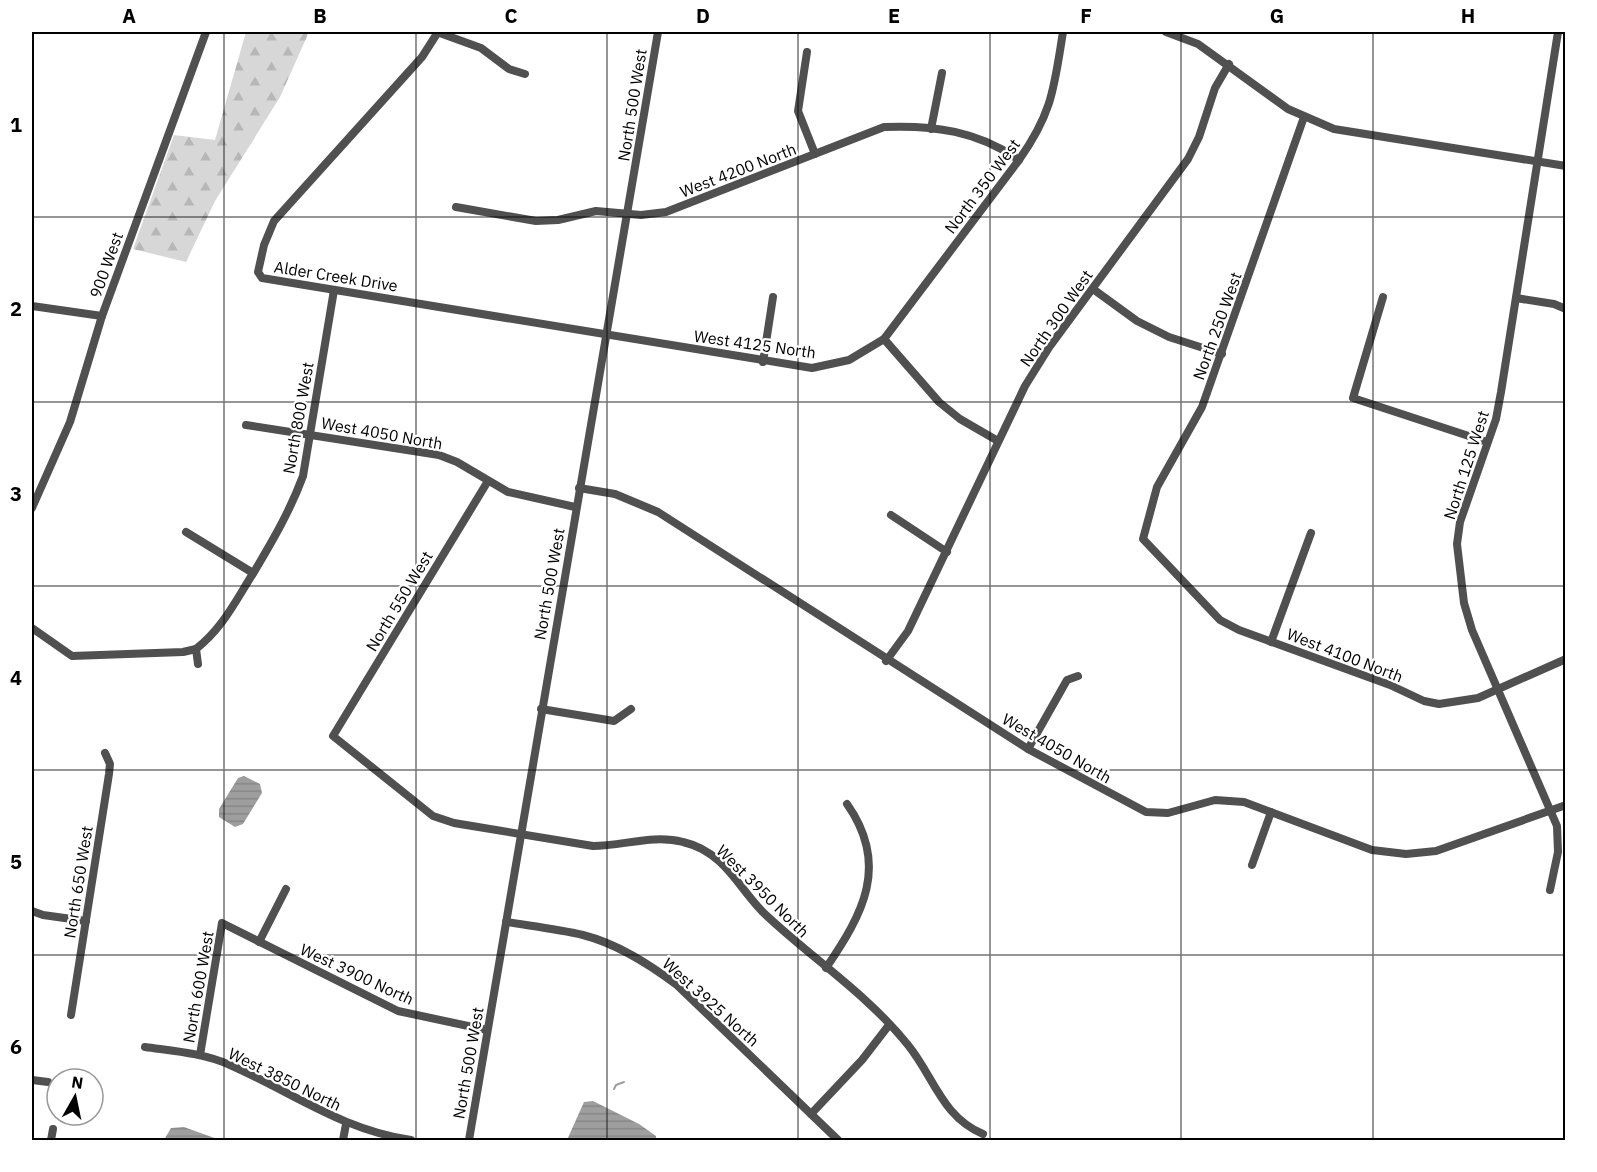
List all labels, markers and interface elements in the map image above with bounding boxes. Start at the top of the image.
text: A [122,2,136,29]
text: B [313,2,327,29]
text: C [504,2,518,29]
text: D [696,2,710,29]
text: E [888,2,900,29]
text: F [1080,2,1092,29]
text: G [1270,2,1284,29]
text: H [1461,2,1475,29]
street label: North 500 West [613,47,651,163]
text: 1 [10,111,22,138]
street label: North 350 West [940,135,1024,237]
street label: West 4200 North [677,139,799,201]
street label: 900 West [85,229,127,301]
street label: Alder Creek Drive [273,256,399,296]
street label: North 300 West [1015,266,1097,370]
street label: North 250 West [1188,269,1246,383]
text: 2 [10,295,22,322]
street label: West 4125 North [693,326,817,362]
street label: North 800 West [278,360,318,476]
street label: North 125 West [1439,408,1493,522]
street label: West 4050 North [320,412,444,454]
text: 3 [10,480,22,507]
street label: North 500 West [529,526,569,642]
street label: North 550 West [361,547,437,655]
street label: West 4100 North [1284,624,1406,686]
text: 4 [10,664,22,691]
street label: West 4050 North [999,709,1115,787]
street label: North 650 West [59,824,97,940]
street label: West 3950 North [712,840,814,942]
text: 5 [10,848,22,875]
street label: North 600 West [178,929,218,1045]
street label: West 3900 North [297,939,417,1009]
street label: West 3925 North [659,953,763,1051]
street label: North 500 West [448,1005,488,1121]
text: 6 [10,1033,22,1060]
street label: West 3850 North [225,1043,345,1115]
north arrow [45,1067,105,1127]
text: N [70,1071,85,1093]

